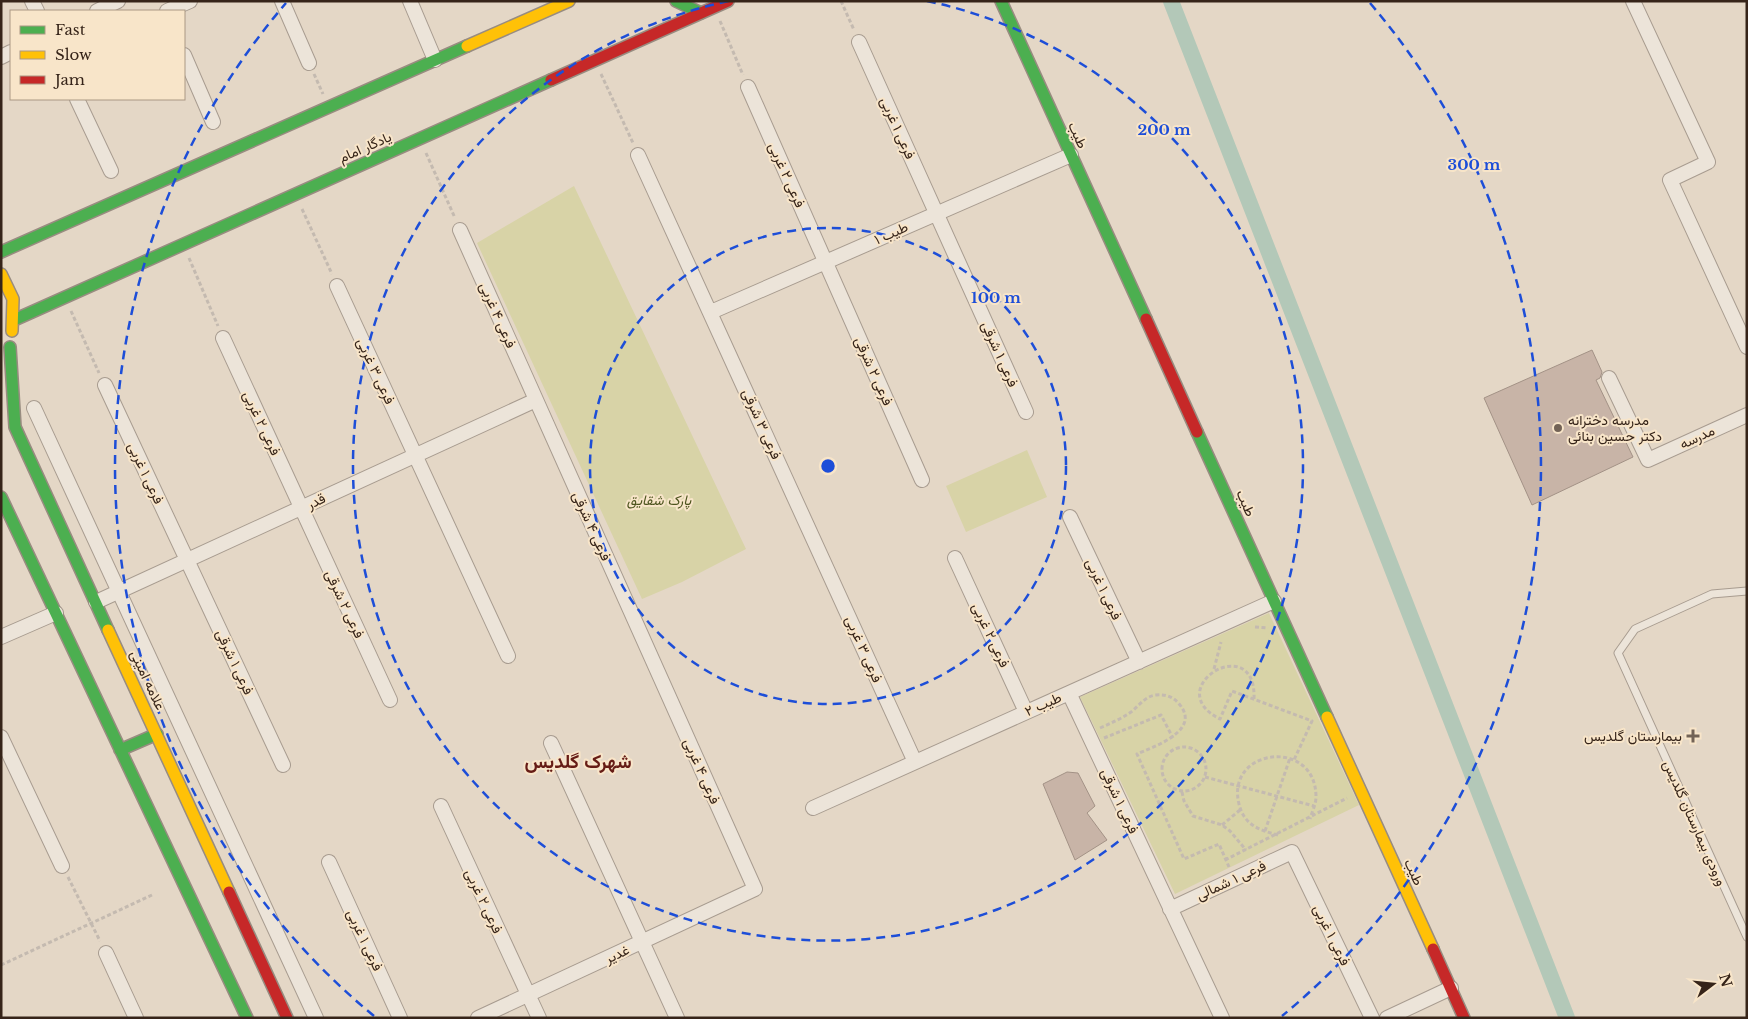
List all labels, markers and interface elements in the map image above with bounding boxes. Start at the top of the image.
legend [10,10,185,100]
text: Fast [55,20,86,39]
text: Slow [55,45,92,64]
text: Jam [53,70,85,89]
street label: فرعی ۱ غربی [876,94,920,162]
street label: طیب [1064,119,1092,151]
text: 200 m [1138,120,1191,139]
street label: یادگار امام [336,127,394,167]
street label: فرعی ۲ غربی [765,140,809,210]
text: 300 m [1448,155,1501,174]
street label: طیب ۱ [871,218,911,248]
street label: فرعی ۴ غربی [476,279,520,351]
text: 100 m [971,288,1021,307]
street label: فرعی ۱ شرقی [978,318,1022,390]
street label: فرعی ۲ شرقی [851,334,897,408]
street label: فرعی ۳ غربی [353,335,399,407]
street label: فرعی ۳ شرقی [738,386,786,462]
street label: فرعی ۲ غربی [239,388,285,458]
place label: مدرسه دخترانه دکتر حسین بنائی [1568,411,1662,445]
street label: مدرسه [1676,421,1718,453]
marker: مدرسه دخترانه دکتر حسین بنائی [1552,422,1564,434]
street label: فرعی ۱ غربی [124,439,168,507]
centre of rings [819,457,837,475]
street label: طیب [1232,487,1260,519]
street label: فرعی ۴ شرقی [569,488,615,564]
street label: قدر [303,489,328,514]
park label: پارک شقایق [627,491,692,510]
street label: فرعی ۱ غربی [1082,555,1126,623]
street label: فرعی ۲ شرقی [321,567,369,641]
street label: فرعی ۲ غربی [968,600,1014,670]
street label: فرعی ۳ غربی [841,613,887,685]
street label: فرعی ۱ شرقی [212,626,258,698]
street label: علامه امینی [126,647,170,713]
street label: طیب ۲ [1022,688,1064,720]
place label: بیمارستان گلدیس [1584,727,1682,745]
marker: بیمارستان گلدیس [1686,729,1700,743]
street label: فرعی ۴ غربی [680,735,724,807]
district label: شهرک گلدیس [524,750,632,774]
street label: ورودی بیمارستان گلدیس [1659,757,1731,889]
street label: فرعی ۱ شرقی [1097,765,1143,837]
street label: فرعی ۱ شمالی [1193,856,1269,904]
street label: طیب [1400,856,1428,888]
street label: فرعی ۲ غربی [461,866,507,936]
street label: فرعی ۱ غربی [1309,901,1355,969]
street label: فرعی ۱ غربی [343,906,387,974]
street label: غدیر [601,941,632,968]
north arrow [1688,959,1738,1009]
text: N [1715,972,1736,989]

